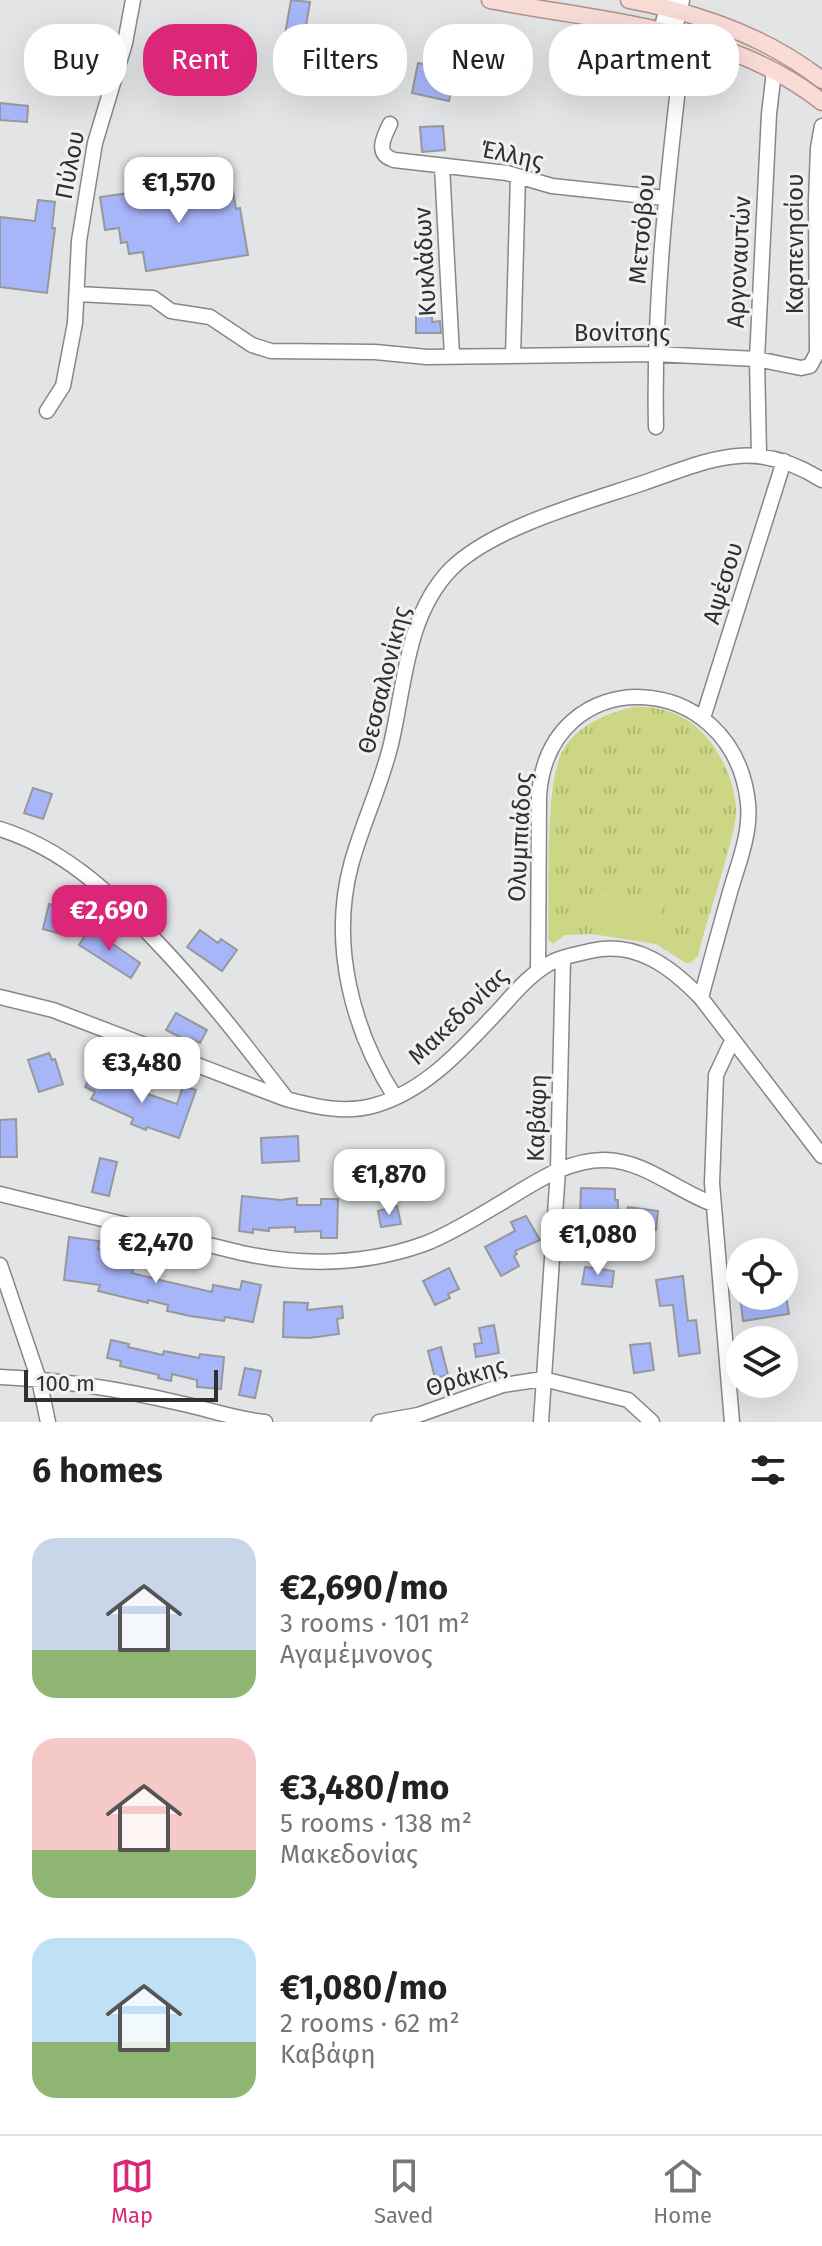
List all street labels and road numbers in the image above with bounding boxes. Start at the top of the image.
street label: Πύλου [50,128,90,202]
street label: Έλλης [478,135,546,175]
street label: Μετσόβου [623,173,661,285]
street label: Καρπενησίου [781,173,809,315]
street label: Αργοναυτών [722,195,756,329]
street label: Κυκλάδων [408,206,442,318]
street label: Βονίτσης [574,319,670,347]
street label: Αψέσου [697,539,749,627]
street label: Θεσσαλονίκης [352,603,416,757]
street label: Ολυμπιάδος [503,772,537,902]
street label: Μακεδονίας [402,962,514,1070]
street label: Καβάφη [521,1073,553,1163]
street label: Θράκης [422,1351,510,1403]

